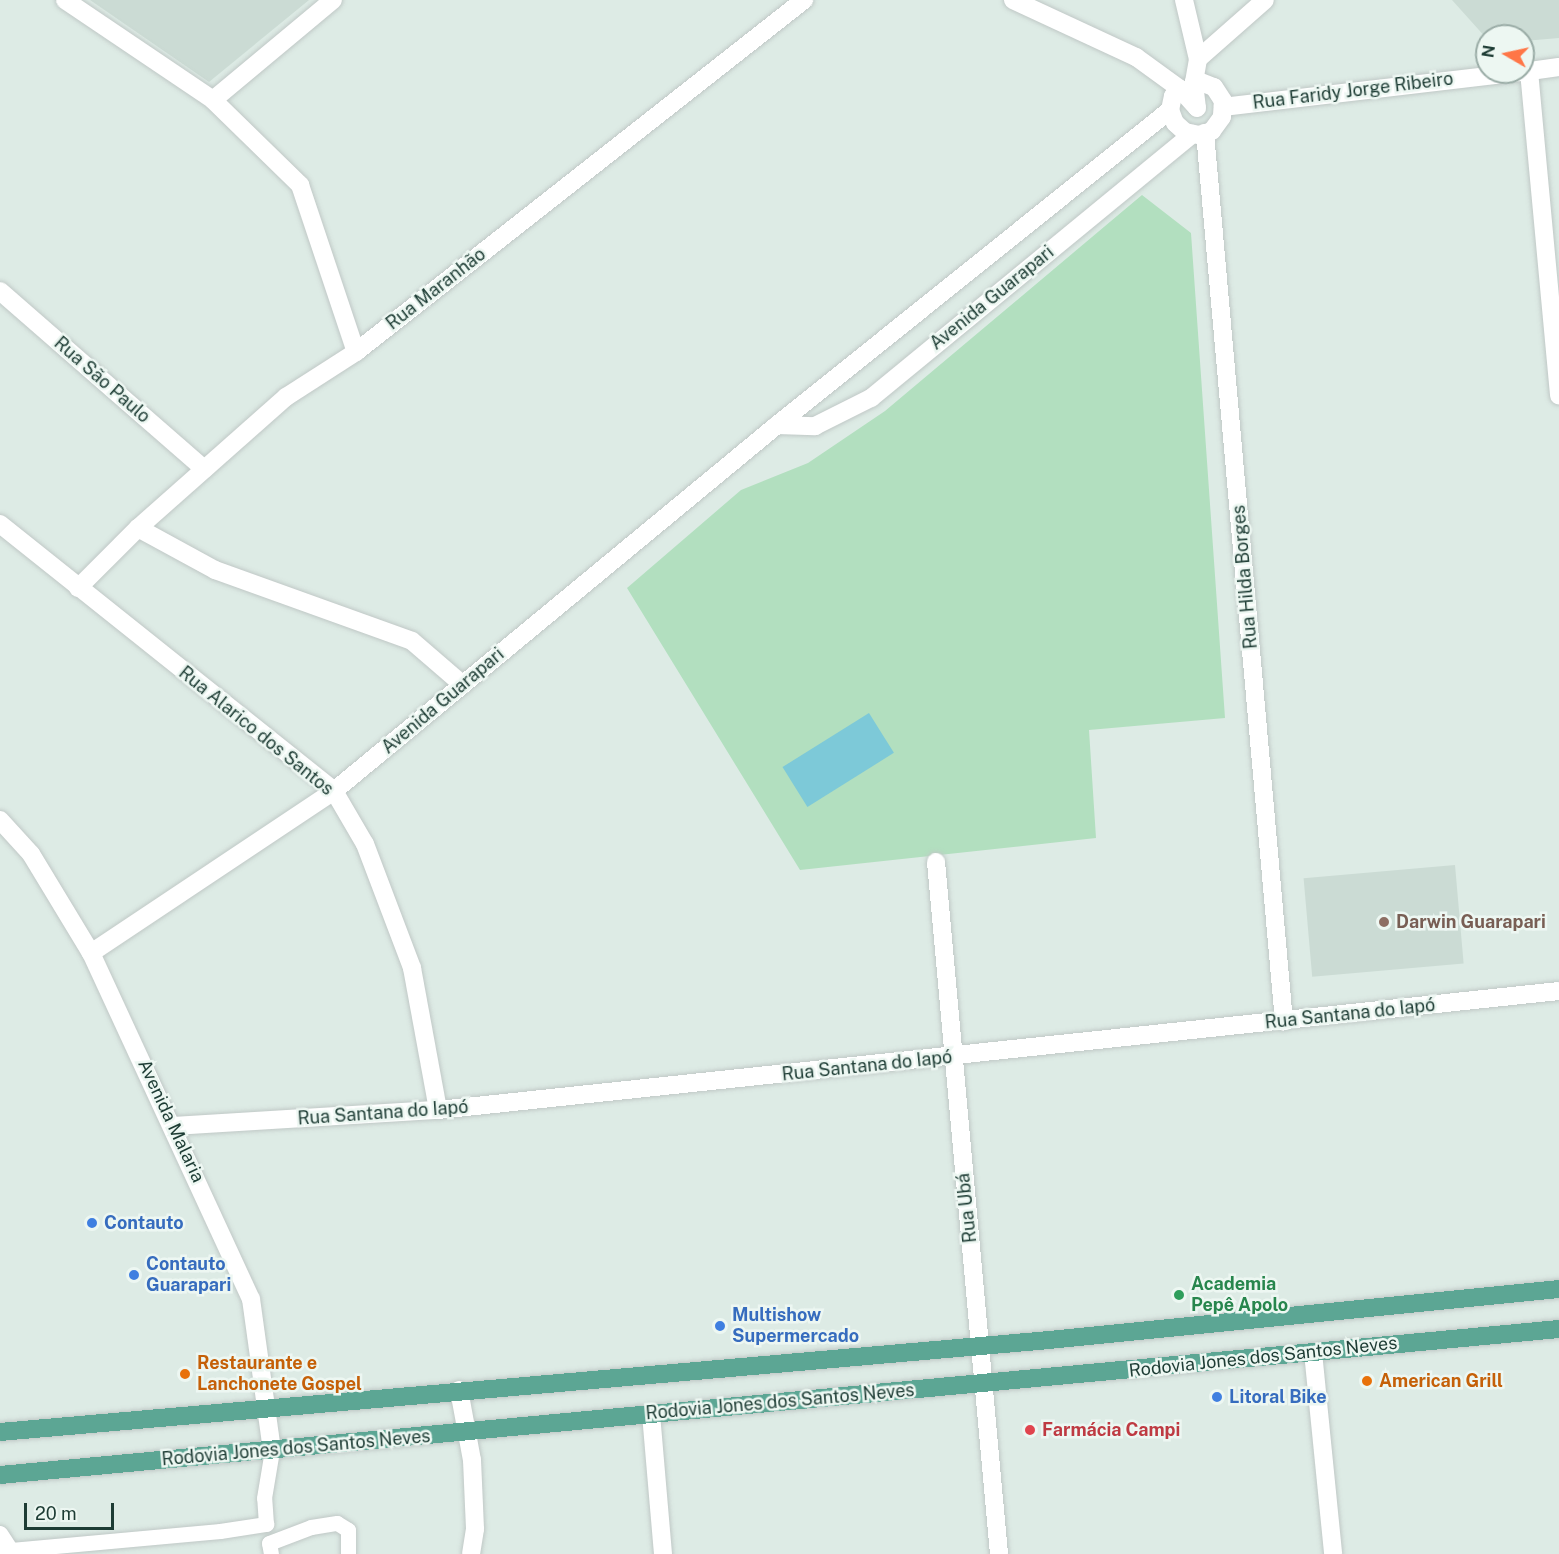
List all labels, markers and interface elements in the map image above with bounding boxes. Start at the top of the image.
north arrow [1475,24,1535,84]
text: N [1478,44,1499,59]
street label: Rua Faridy Jorge Ribeiro [1251,68,1455,114]
street label: Avenida Guarapari [926,241,1058,355]
street label: Rua Maranhão [382,243,490,335]
street label: Rua São Paulo [50,332,154,428]
street label: Rua Hilda Borges [1228,504,1262,650]
street label: Avenida Guarapari [377,644,509,758]
street label: Rua Alarico dos Santos [174,662,338,800]
place label: Darwin Guarapari [1396,911,1546,933]
marker: Darwin Guarapari [1377,915,1391,929]
street label: Rua Santana do Iapó [1264,994,1436,1034]
street label: Rua Santana do Iapó [781,1046,953,1086]
street label: Avenida Malaria [133,1056,209,1186]
street label: Rua Santana do Iapó [297,1096,469,1130]
street label: Rua Ubá [953,1172,981,1244]
place label: Contauto [104,1212,184,1234]
marker: Contauto [85,1216,99,1230]
place label: Contauto Guarapari [146,1254,231,1296]
marker: Contauto Guarapari [127,1268,141,1282]
place label: Academia Pepê Apolo [1191,1274,1288,1316]
marker: Academia Pepê Apolo [1172,1288,1186,1302]
place label: Multishow Supermercado [732,1305,859,1348]
marker: Multishow Supermercado [713,1319,727,1333]
street label: Rodovia Jones dos Santos Neves [1128,1332,1398,1382]
place label: Restaurante e Lanchonete Gospel [197,1353,362,1396]
marker: Restaurante e Lanchonete Gospel [178,1367,192,1381]
place label: American Grill [1379,1370,1503,1392]
marker: American Grill [1360,1374,1374,1388]
street label: Rodovia Jones dos Santos Neves [645,1379,915,1425]
place label: Litoral Bike [1229,1386,1327,1408]
marker: Litoral Bike [1210,1390,1224,1404]
place label: Farmácia Campi [1042,1419,1180,1441]
marker: Farmácia Campi [1023,1423,1037,1437]
street label: Rodovia Jones dos Santos Neves [161,1425,431,1471]
scale bar [27,1491,117,1529]
text: 20 m [35,1503,77,1524]

